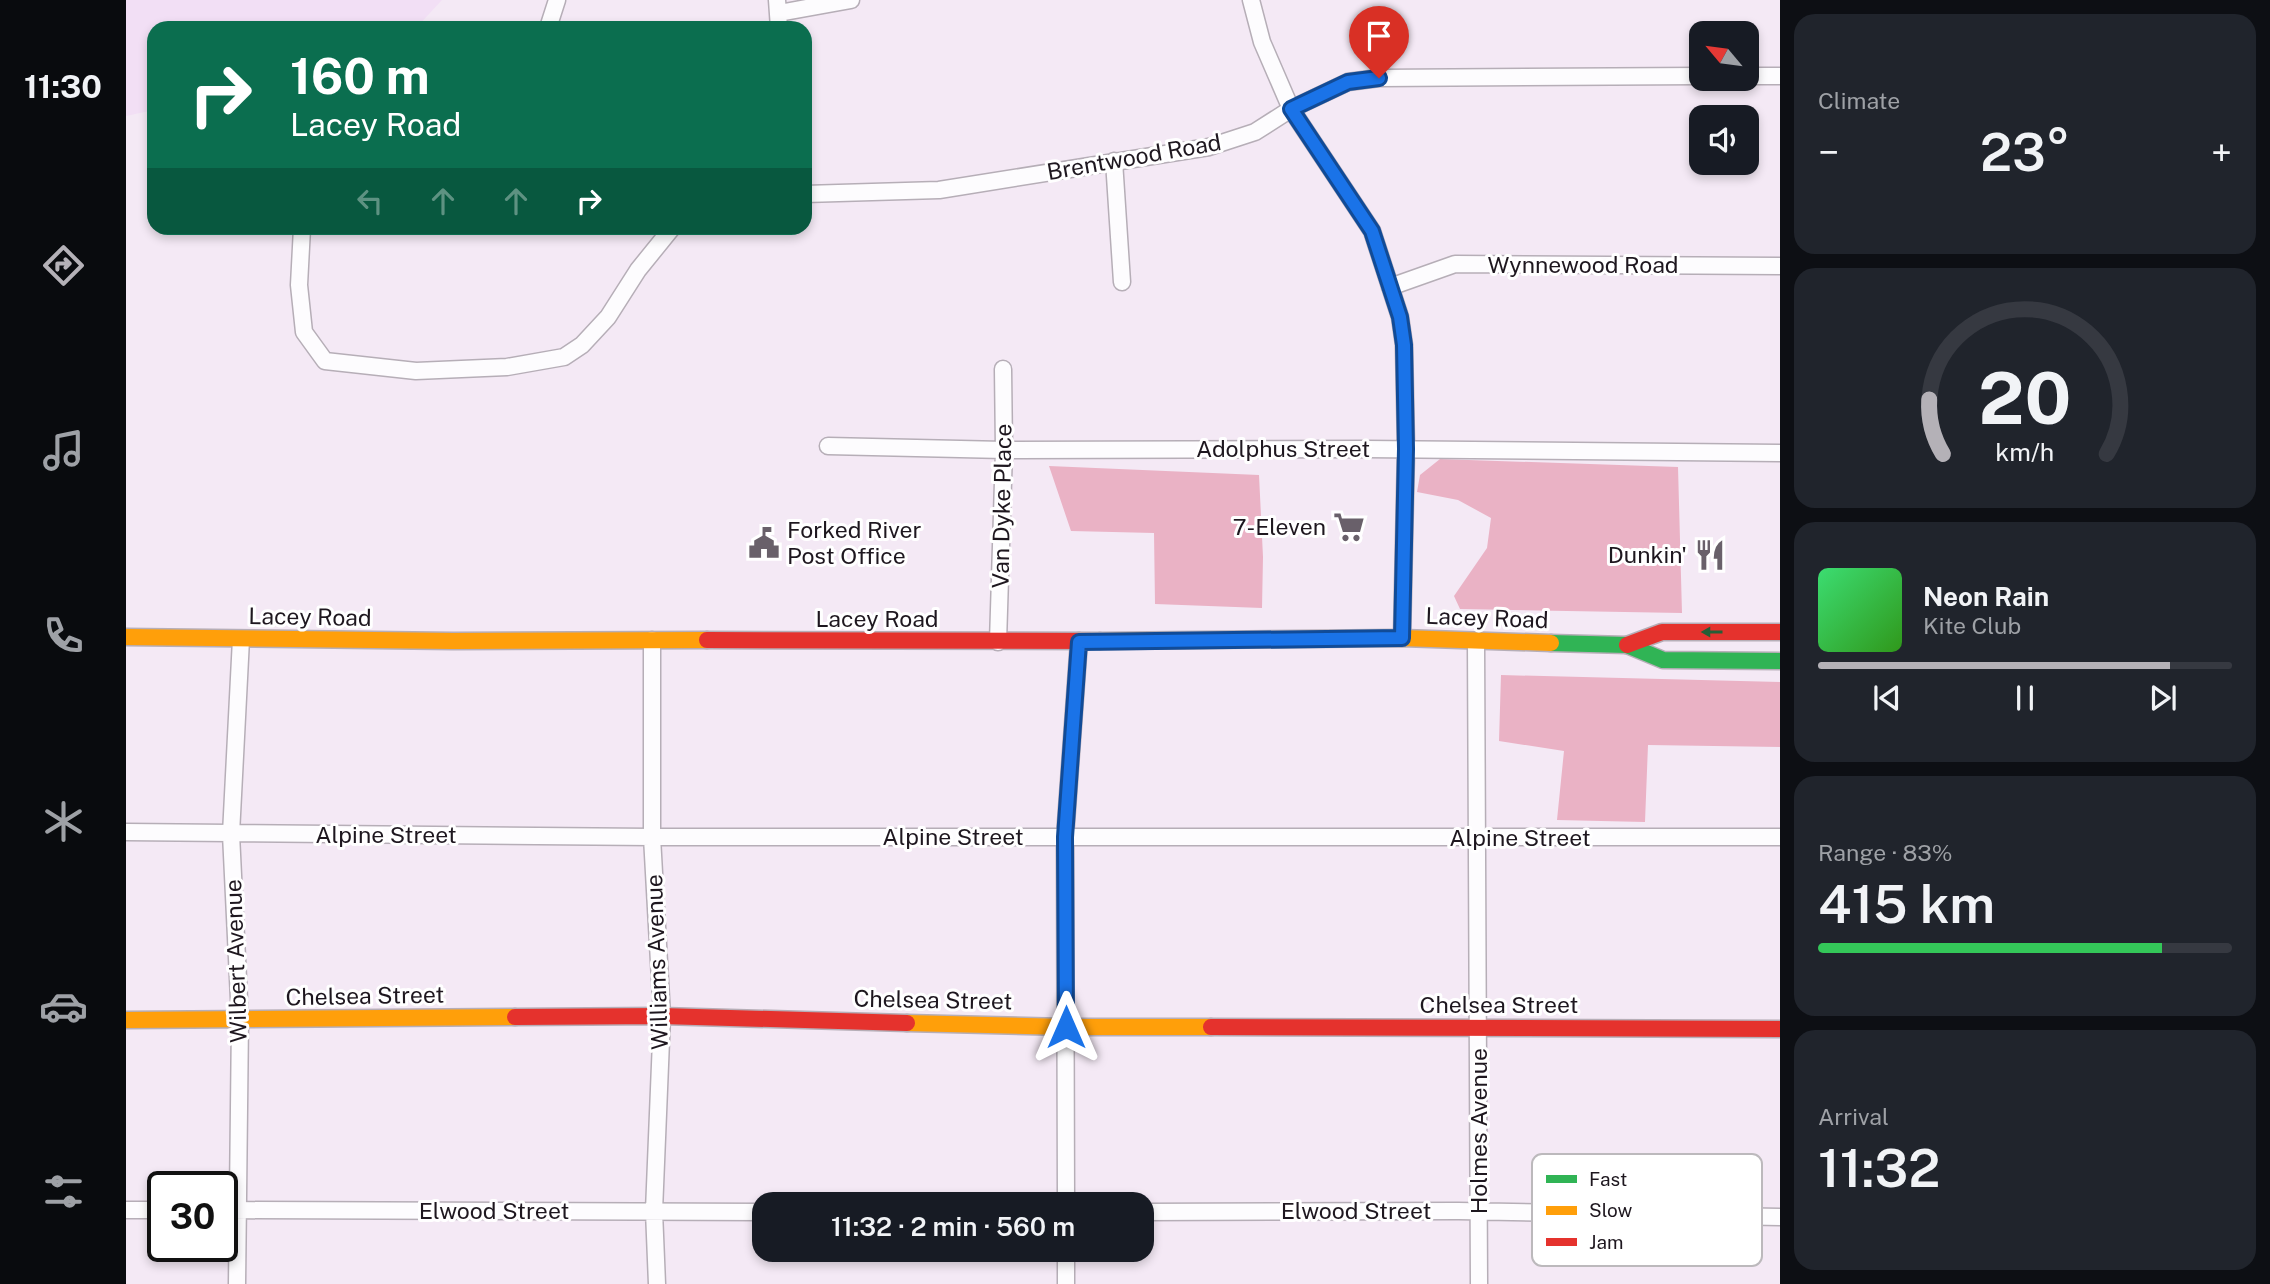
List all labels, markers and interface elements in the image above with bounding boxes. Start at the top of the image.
pin [1349,6,1409,78]
icon: arrive [1360,17,1398,55]
north arrow [1689,21,1759,91]
map controls [1689,21,1759,175]
text: 160 m [290,47,430,105]
icon: right [175,49,266,140]
text: 11:30 [24,68,102,105]
text: Climate [1818,87,1900,114]
button: sound [1689,105,1759,175]
text: Lacey Road [290,106,461,143]
text: 23° [1980,122,2070,183]
street label: Brentwood Road [1045,128,1223,185]
text: − [1818,130,1839,175]
text: + [2211,130,2232,175]
icon: left [351,182,389,220]
icon: ahead [424,182,462,220]
icon: ahead [497,182,535,220]
icon: right [570,182,608,220]
icon: directions [39,241,88,290]
street label: Wynnewood Road [1487,251,1679,278]
text: 20 [1978,355,2072,440]
street label: Van Dyke Place [987,423,1016,589]
icon: music [39,426,88,475]
street label: Adolphus Street [1196,435,1370,462]
text: km/h [1996,437,2054,467]
supermarket icon: 7-Eleven [1332,510,1366,544]
place label: 7-Eleven [1233,513,1326,540]
place label: Forked River Post Office [787,516,922,569]
public building icon: Forked River Post Office [747,526,781,560]
restaurant icon: Dunkin' [1693,538,1727,572]
place label: Dunkin' [1608,541,1687,568]
text: Neon Rain [1923,581,2049,612]
street label: Lacey Road [248,602,372,631]
street label: Lacey Road [1425,602,1549,633]
street label: Lacey Road [815,605,939,632]
icon: phone [39,611,88,660]
text: Kite Club [1923,612,2021,639]
one-way arrow [1701,626,1723,638]
icon: previous [1868,679,1906,717]
icon: pause [2006,679,2044,717]
icon: next [2144,679,2182,717]
icon: climate [39,797,88,846]
street label: Alpine Street [315,821,457,848]
street label: Alpine Street [882,823,1024,850]
street label: Alpine Street [1449,824,1591,851]
text: Range · 83% [1818,839,1952,866]
street label: Williams Avenue [640,874,673,1050]
text: 415 km [1818,874,1995,935]
street label: Wilbert Avenue [219,879,252,1043]
street label: Chelsea Street [285,981,445,1010]
icon: car [39,982,88,1031]
street label: Chelsea Street [853,985,1013,1014]
position arrow [1029,990,1103,1064]
street label: Chelsea Street [1420,991,1578,1018]
street label: Holmes Avenue [1465,1048,1492,1214]
text: Arrival [1818,1103,1889,1130]
text: 11:32 [1818,1138,1940,1199]
legend [1532,1154,1762,1266]
icon: filters [39,1167,88,1216]
text: Fast [1589,1168,1627,1190]
speed limit sign: 30 [147,1171,238,1262]
street label: Elwood Street [419,1197,569,1224]
street label: Elwood Street [1281,1197,1431,1224]
text: Slow [1589,1199,1633,1221]
text: 11:32 · 2 min · 560 m [831,1211,1075,1242]
text: Jam [1589,1231,1623,1253]

